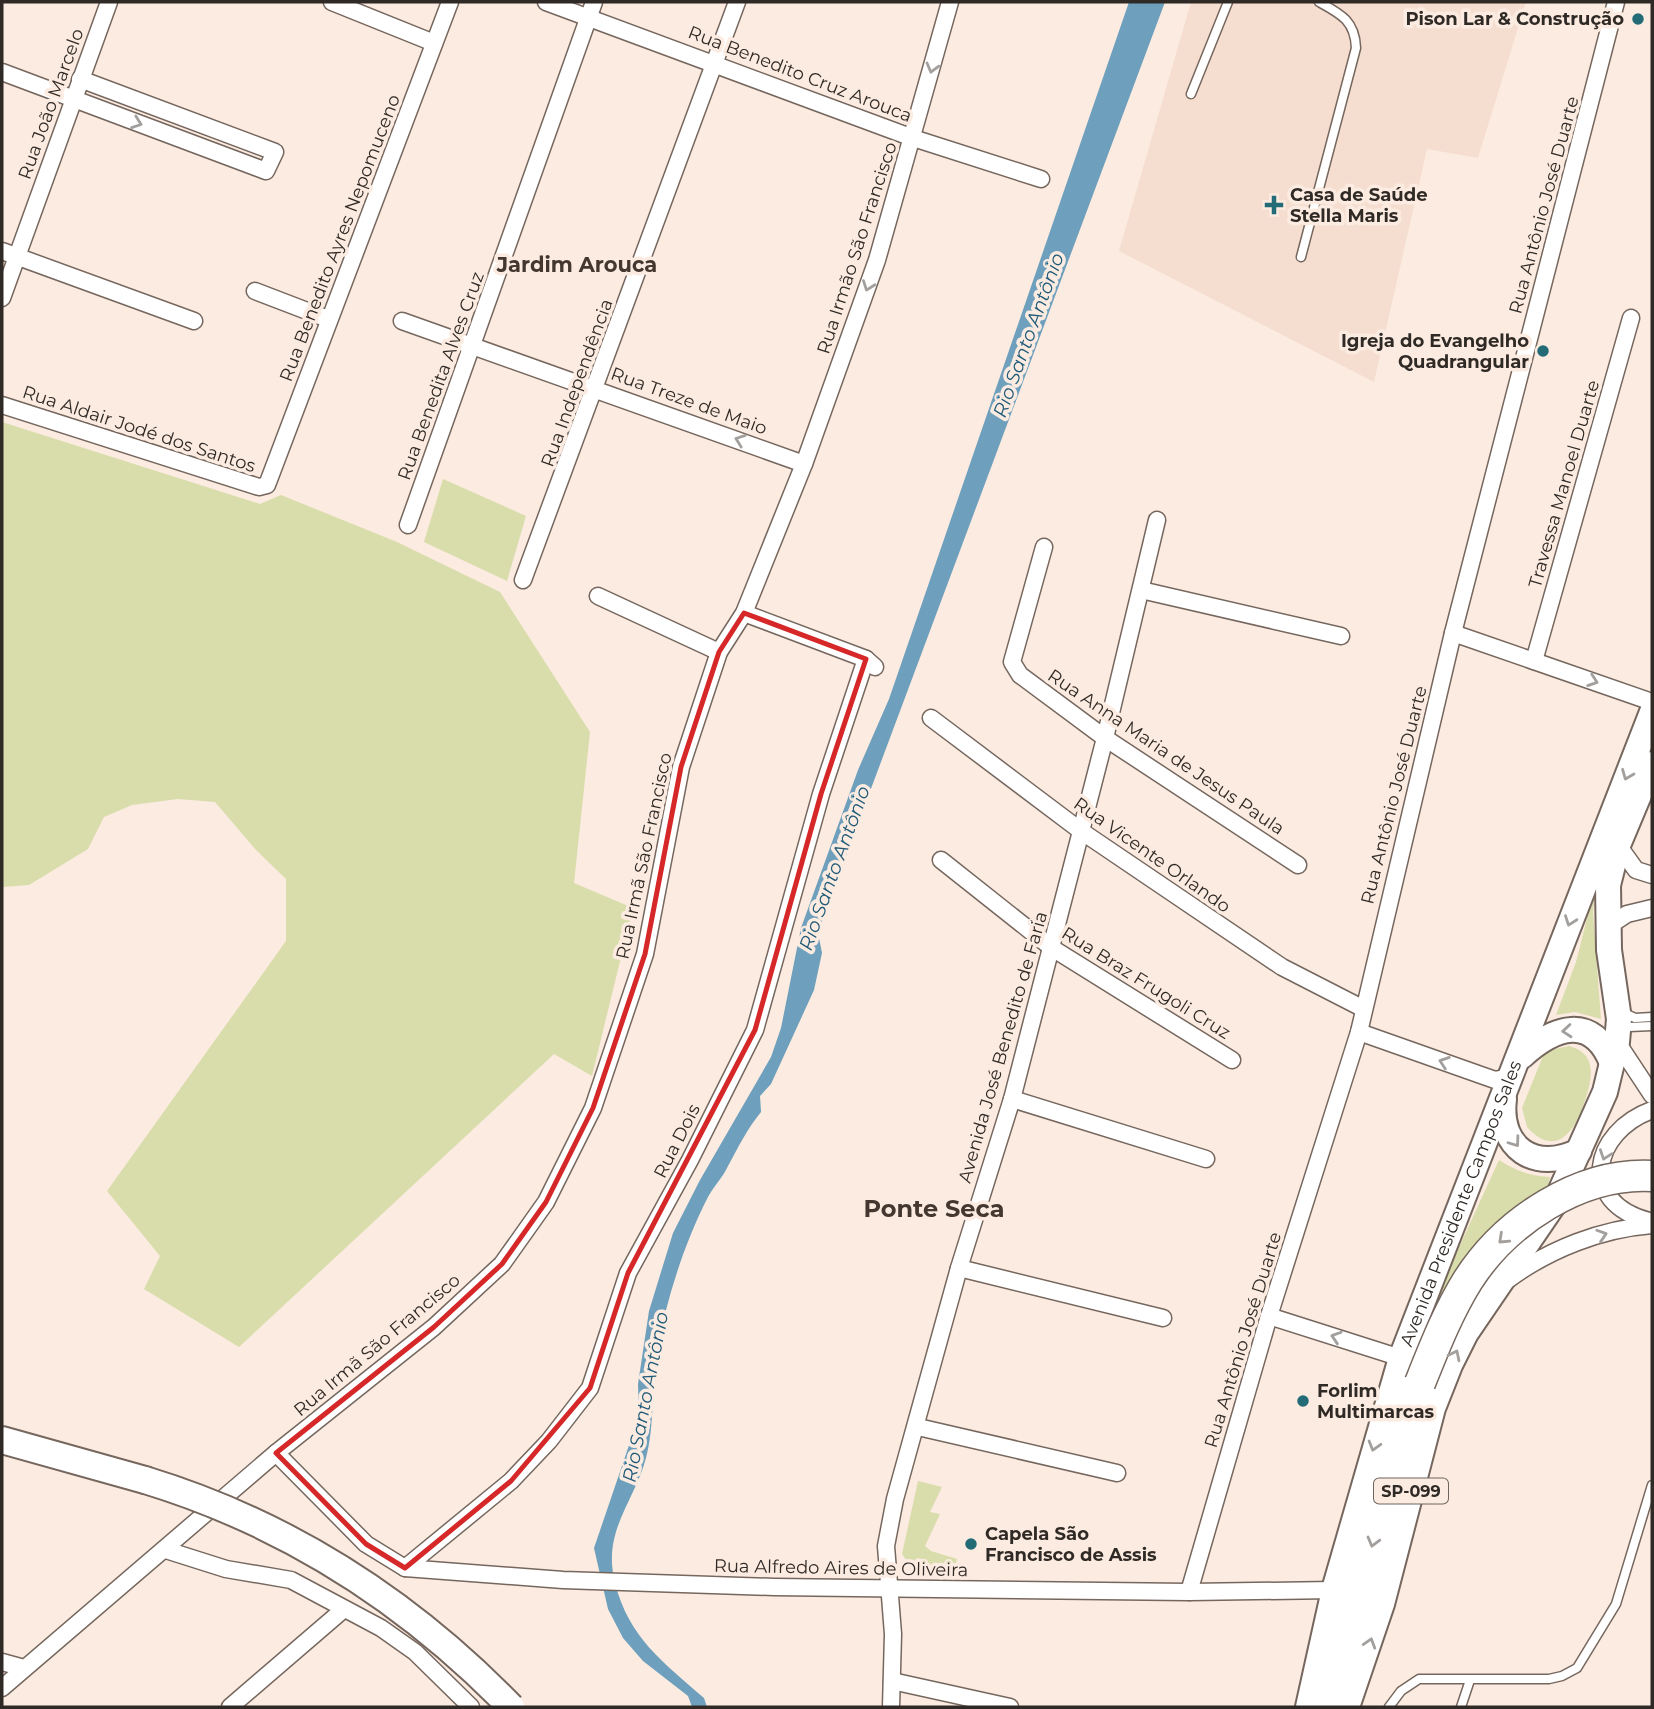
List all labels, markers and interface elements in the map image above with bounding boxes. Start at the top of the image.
place label: Pison Lar & Construção [1405,8,1624,30]
marker: Pison Lar & Construção [1630,11,1646,27]
street label: Rua Benedito Cruz Arouca [685,21,915,127]
street label: Rua João Marcelo [13,25,89,183]
one-way arrow [926,61,940,73]
street label: Rua Benedito Ayres Nepomuceno [275,91,405,385]
street label: Rua Antônio José Duarte [1504,94,1584,316]
one-way arrow [130,115,142,129]
street label: Rua Irmão São Francisco [812,139,902,357]
place label: Casa de Saúde Stella Maris [1290,184,1428,227]
marker: Casa de Saúde Stella Maris [1264,195,1284,215]
water label: Rio Santo Antônio [988,250,1069,420]
district label: Jardim Arouca [496,252,657,277]
street label: Rua Benedita Alves Cruz [393,269,489,483]
one-way arrow [862,279,876,291]
street label: Rua Independência [536,296,618,470]
place label: Igreja do Evangelho Quadrangular [1341,330,1529,373]
marker: Igreja do Evangelho Quadrangular [1535,343,1551,359]
street label: Rua Treze de Maio [608,363,770,439]
street label: Travessa Manoel Duarte [1524,378,1604,590]
street label: Rua Aldair Jodé dos Santos [20,381,259,477]
one-way arrow [734,434,746,448]
street label: Rua Anna Maria de Jesus Paula [1043,664,1289,840]
one-way arrow [1587,673,1599,687]
street label: Rua Antônio José Duarte [1356,683,1432,907]
street label: Rua Irmã São Francisco [611,751,677,961]
one-way arrow [1621,768,1635,780]
water label: Rio Santo Antônio [794,783,875,953]
street label: Rua Vicente Orlando [1069,793,1235,917]
street label: Avenida José Benedito de Faria [954,909,1052,1185]
one-way arrow [1564,915,1578,927]
street label: Rua Braz Frugoli Cruz [1058,922,1234,1044]
one-way arrow [1561,1023,1572,1038]
one-way arrow [1438,1056,1450,1070]
street label: Avenida Presidente Campos Sales [1396,1057,1527,1350]
street label: Rua Dois [649,1100,705,1182]
one-way arrow [1507,1134,1519,1147]
one-way arrow [1599,1148,1613,1160]
district label: Ponte Seca [863,1194,1005,1223]
one-way arrow [1596,1228,1608,1243]
street label: Rua Antônio José Duarte [1200,1229,1286,1451]
one-way arrow [1498,1230,1511,1243]
street label: Rua Irmã São Francisco [289,1269,465,1421]
water label: Rio Santo Antônio [618,1310,673,1484]
one-way arrow [1330,1331,1342,1345]
one-way arrow [1447,1350,1461,1362]
place label: Forlim Multimarcas [1317,1380,1435,1423]
marker: Forlim Multimarcas [1295,1393,1311,1409]
one-way arrow [1367,1440,1382,1452]
road number: SP-099 [1374,1478,1448,1504]
place label: Capela São Francisco de Assis [985,1523,1157,1566]
marker: Capela São Francisco de Assis [963,1536,979,1552]
one-way arrow [1367,1536,1382,1548]
street label: Rua Alfredo Aires de Oliveira [714,1555,968,1581]
one-way arrow [1361,1637,1376,1649]

